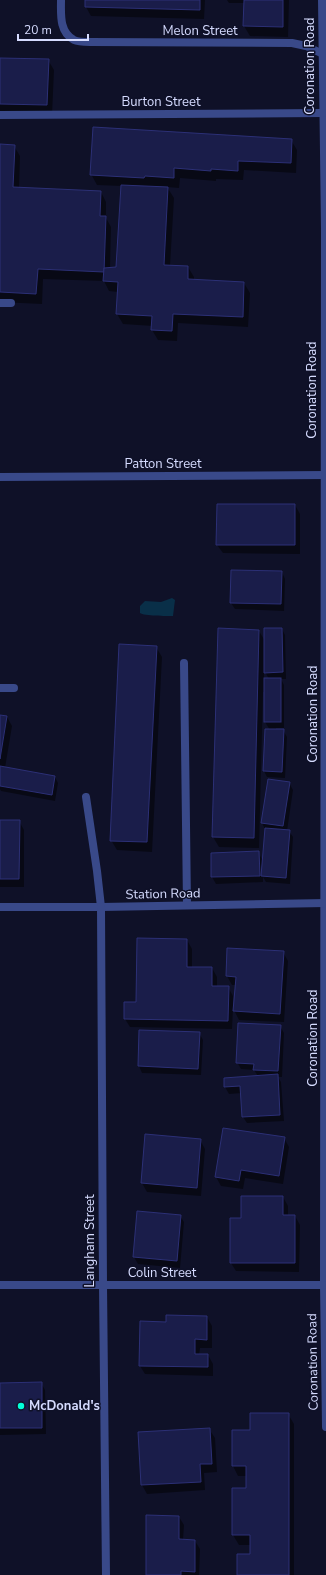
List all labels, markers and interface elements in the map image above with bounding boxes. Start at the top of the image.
scale bar [18,16,88,42]
street label: Coronation Road [301,17,319,115]
text: 20 m [24,22,52,38]
street label: Melon Street [162,22,238,40]
street label: Burton Street [122,93,201,111]
street label: Coronation Road [303,341,321,439]
street label: Patton Street [124,455,202,473]
street label: Coronation Road [304,665,322,763]
street label: Station Road [125,884,201,904]
street label: Coronation Road [304,989,322,1087]
street label: Langham Street [81,1194,99,1288]
street label: Colin Street [128,1264,197,1282]
street label: Coronation Road [303,1313,323,1411]
place label: McDonald's [29,1397,100,1415]
marker: McDonald's [16,1401,26,1411]

